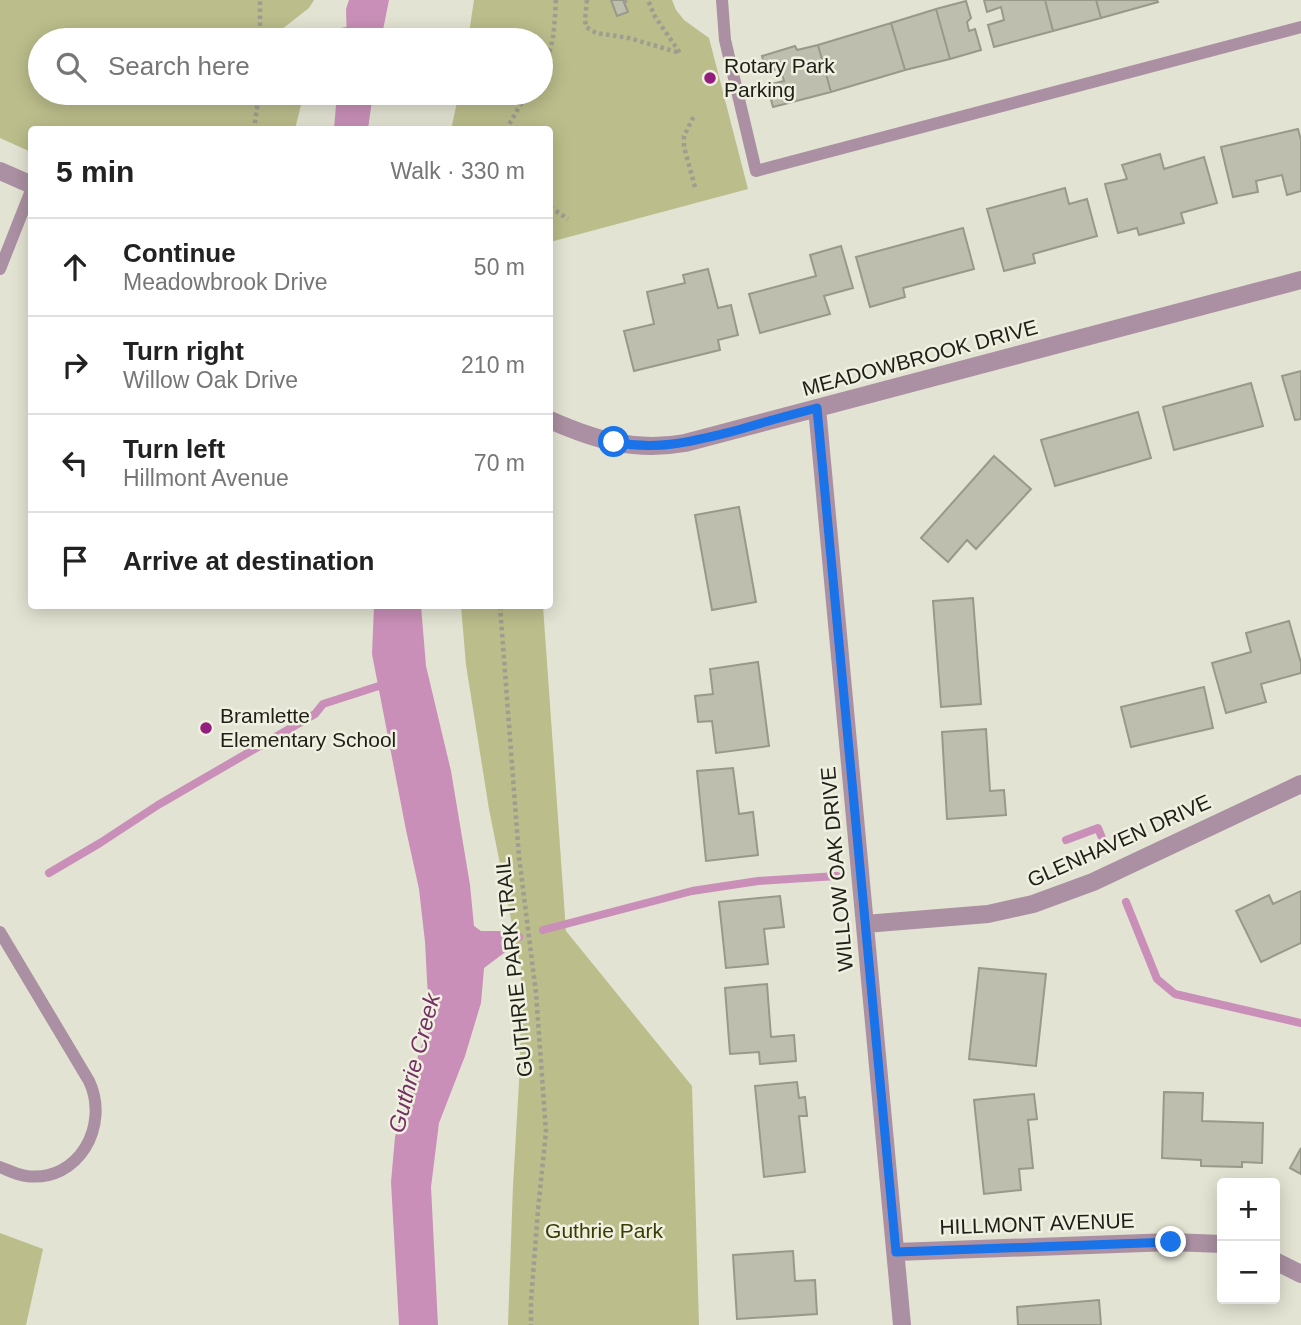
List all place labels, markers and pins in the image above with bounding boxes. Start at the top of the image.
place label: Rotary Park Parking [724,54,835,101]
marker: Rotary Park Parking [702,70,718,86]
place label: Bramlette Elementary School [220,704,396,751]
marker: Bramlette Elementary School [198,720,214,736]

